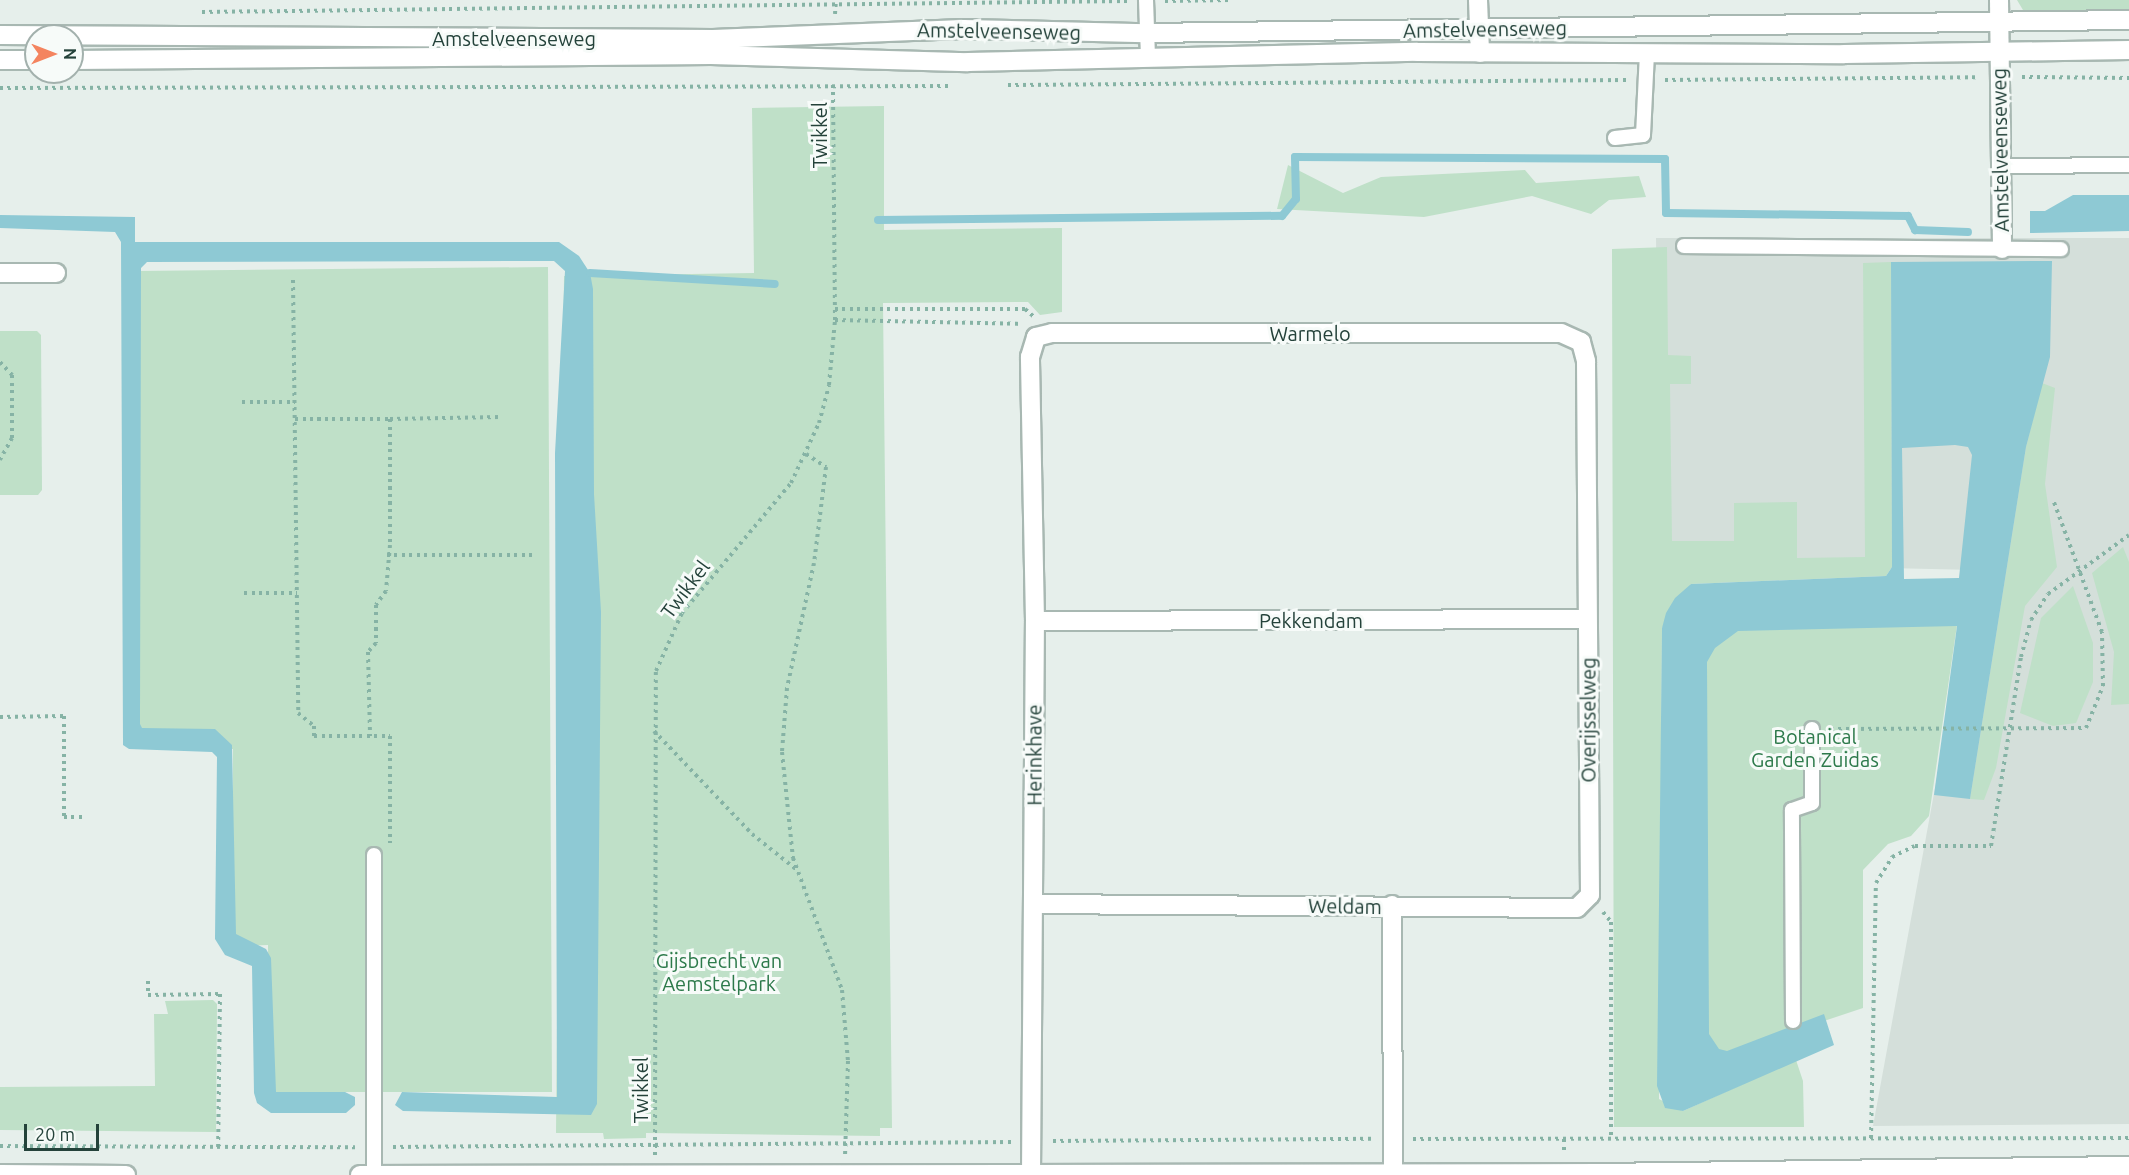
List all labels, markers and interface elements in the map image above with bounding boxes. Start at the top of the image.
street label: Amstelveenseweg [1403,16,1567,42]
street label: Amstelveenseweg [917,18,1081,44]
north arrow [24,24,84,84]
street label: Amstelveenseweg [432,26,596,50]
text: N [61,48,79,60]
street label: Amstelveenseweg [1987,68,2013,232]
street label: Twikkel [807,102,831,168]
street label: Warmelo [1269,321,1351,345]
street label: Twikkel [655,555,715,623]
street label: Pekkendam [1259,608,1363,632]
street label: Overijsselweg [1576,657,1600,783]
street label: Herinkhave [1022,704,1046,806]
park label: Botanical Garden Zuidas [1751,724,1879,771]
street label: Weldam [1308,893,1382,919]
park label: Gijsbrecht van Aemstelpark [656,948,782,995]
street label: Twikkel [628,1057,652,1123]
scale bar [27,1112,102,1150]
text: 20 m [35,1124,75,1144]

